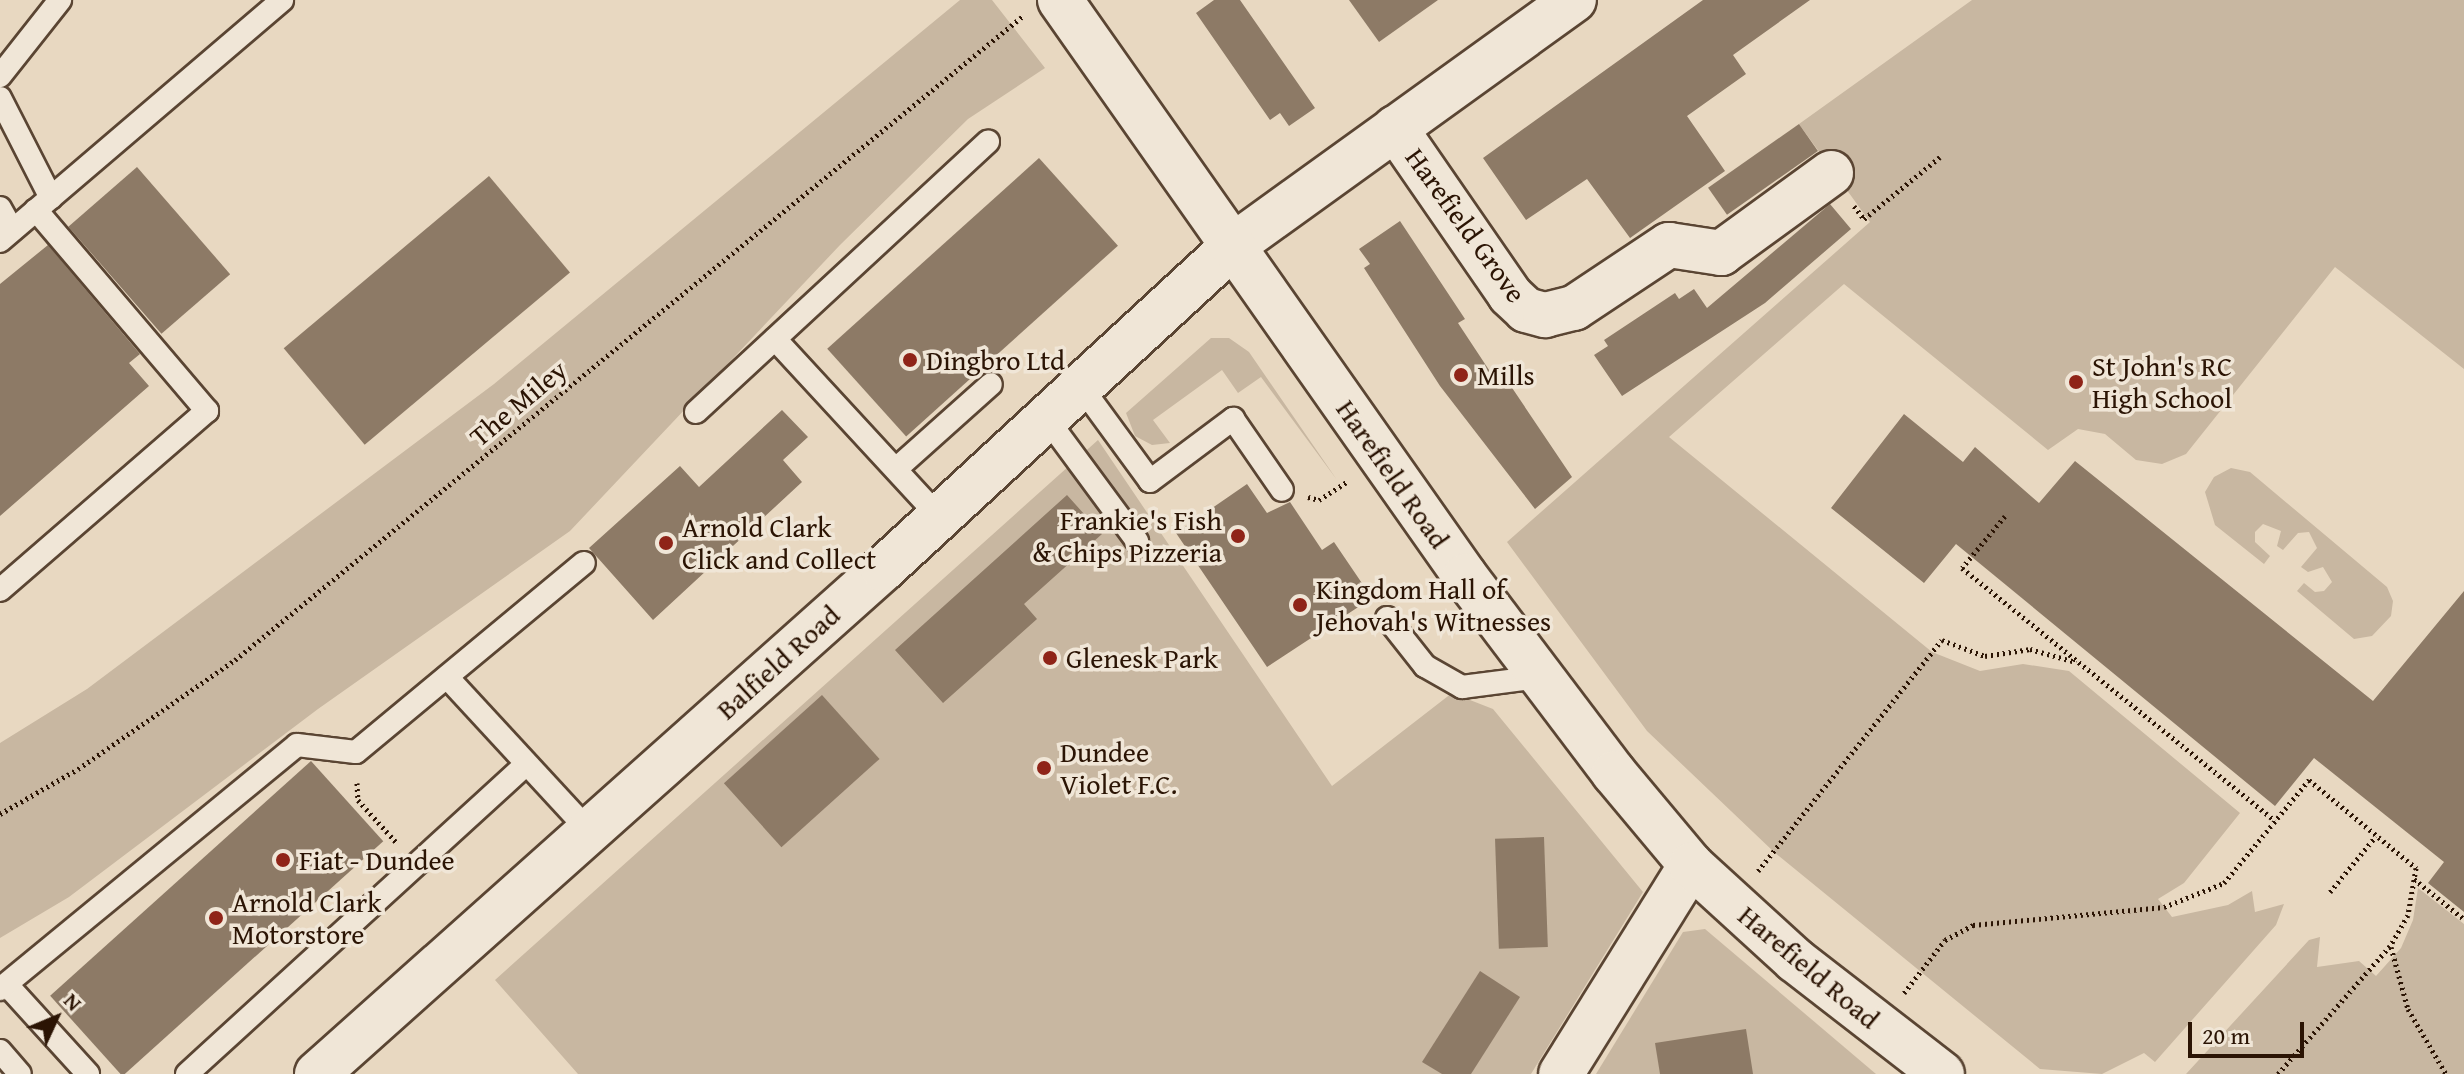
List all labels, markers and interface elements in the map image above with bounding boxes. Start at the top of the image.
street label: Harefield Grove [1399,141,1533,309]
place label: Dingbro Ltd [926,343,1065,377]
place label: St John's RC High School [2092,349,2232,415]
marker: Dingbro Ltd [901,351,919,369]
street label: The Miley [463,353,573,453]
place label: Mills [1477,358,1535,392]
marker: Mills [1452,366,1470,384]
marker: St John's RC High School [2067,373,2085,391]
street label: Harefield Road [1329,393,1457,555]
place label: Frankie's Fish & Chips Pizzeria [1033,503,1222,569]
place label: Arnold Clark Click and Collect [682,510,876,576]
marker: Frankie's Fish & Chips Pizzeria [1229,527,1247,545]
marker: Arnold Clark Click and Collect [657,534,675,552]
place label: Kingdom Hall of Jehovah's Witnesses [1316,572,1551,638]
marker: Kingdom Hall of Jehovah's Witnesses [1291,596,1309,614]
street label: Balfield Road [709,598,847,726]
place label: Glenesk Park [1066,641,1218,675]
marker: Glenesk Park [1041,649,1059,667]
place label: Dundee Violet F.C. [1060,735,1177,801]
marker: Dundee Violet F.C. [1035,759,1053,777]
place label: Fiat - Dundee [299,843,455,877]
marker: Fiat - Dundee [274,851,292,869]
place label: Arnold Clark Motorstore [232,885,382,951]
street label: Harefield Road [1732,898,1886,1036]
marker: Arnold Clark Motorstore [207,909,225,927]
north arrow [16,978,96,1058]
text: N [57,985,90,1018]
scale bar [2192,1006,2308,1056]
text: 20 m [2202,1018,2250,1053]

